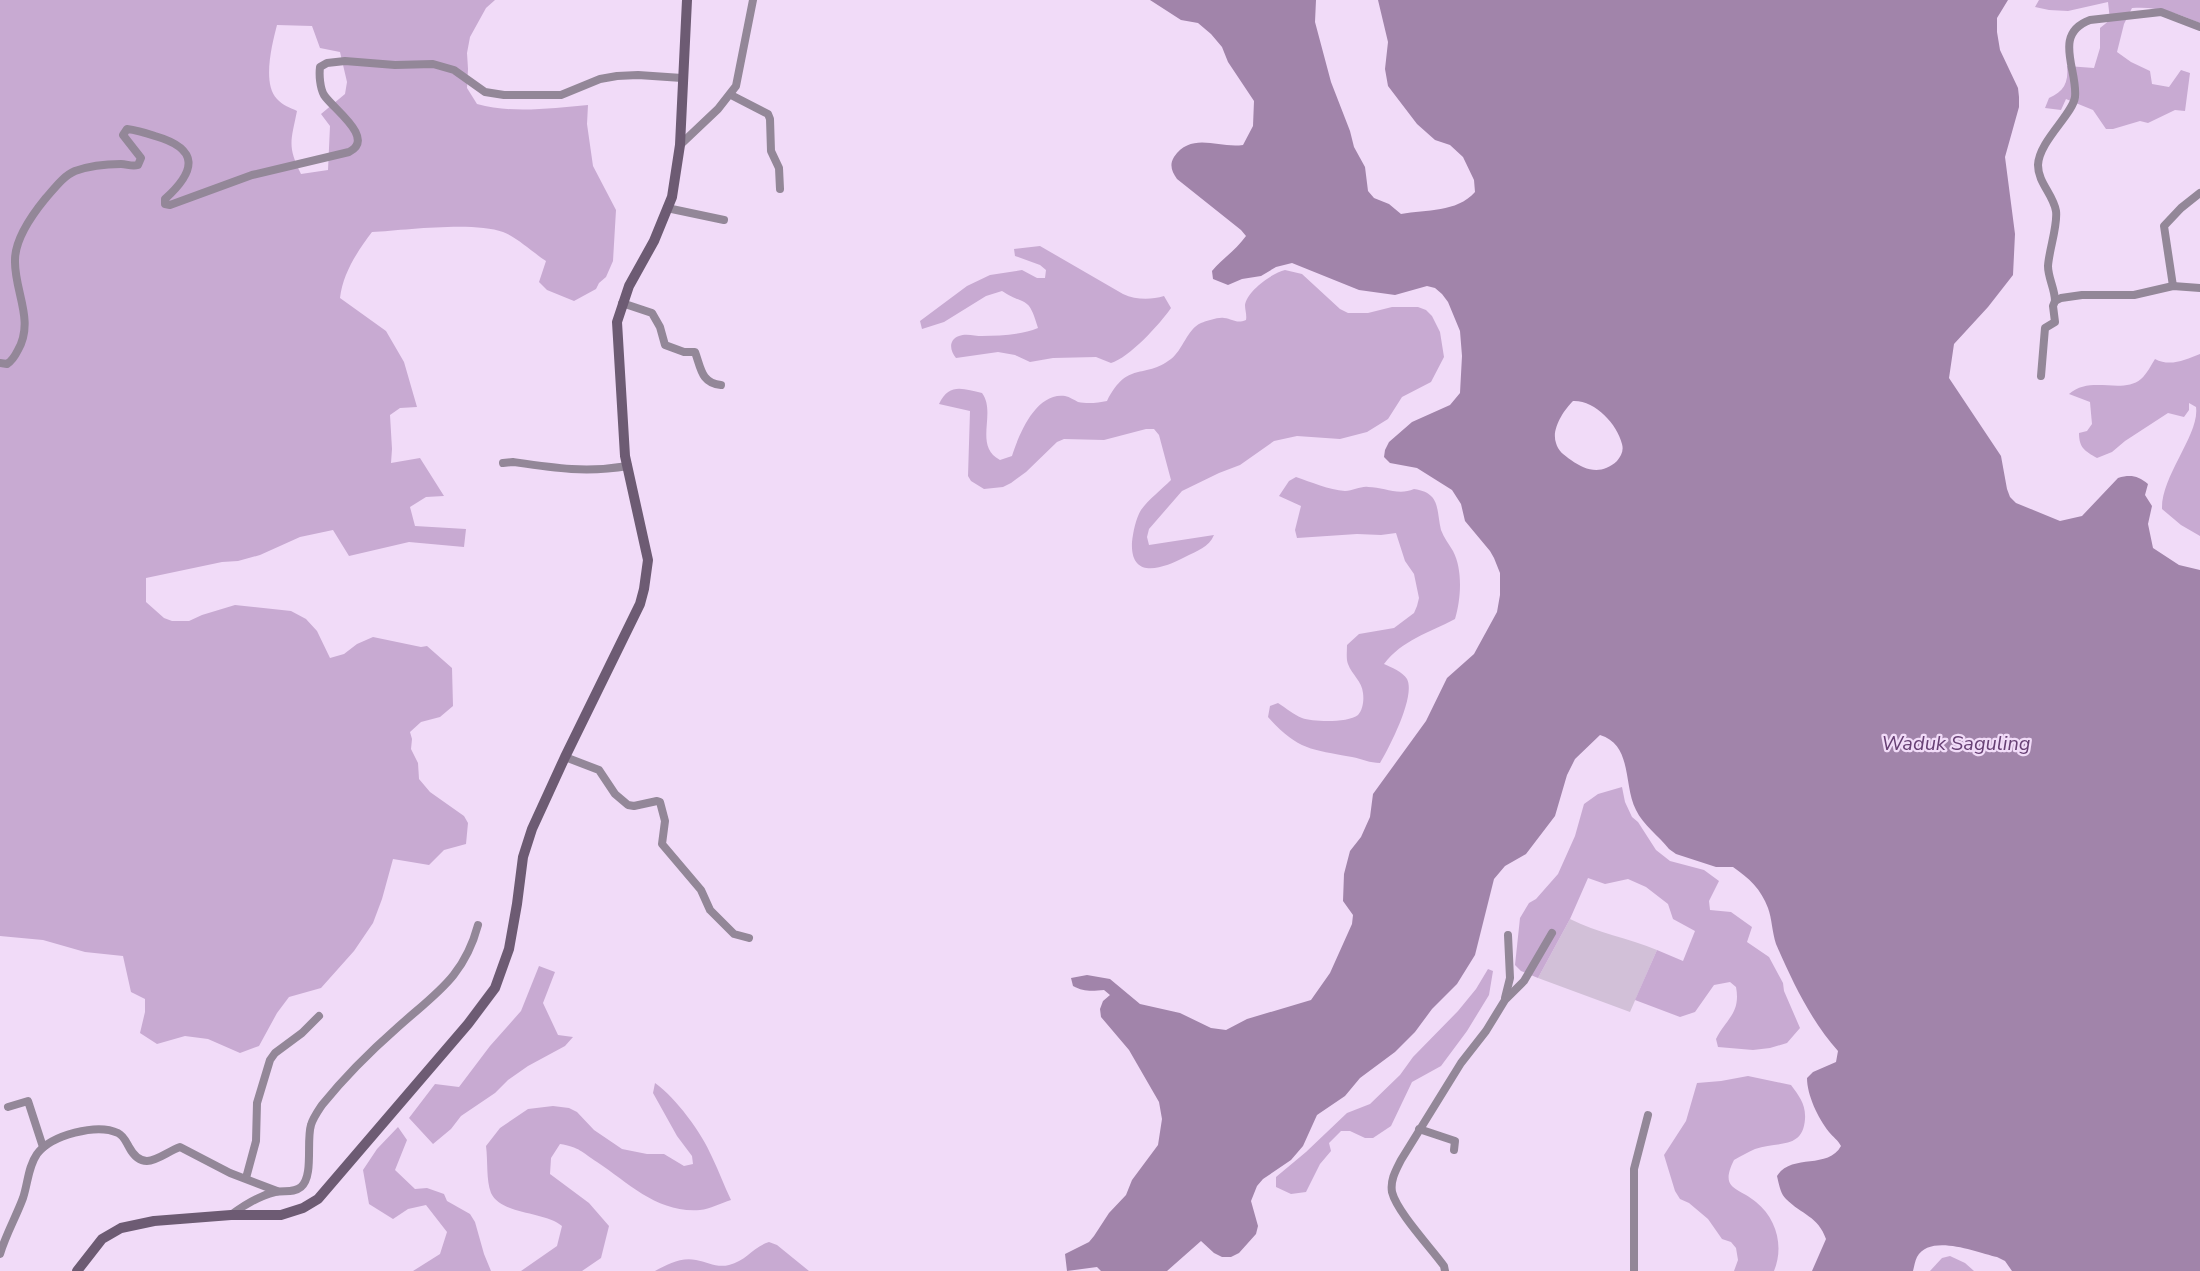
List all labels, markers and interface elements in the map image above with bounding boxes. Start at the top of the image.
water label: Waduk Saguling [1882,730,2030,757]

